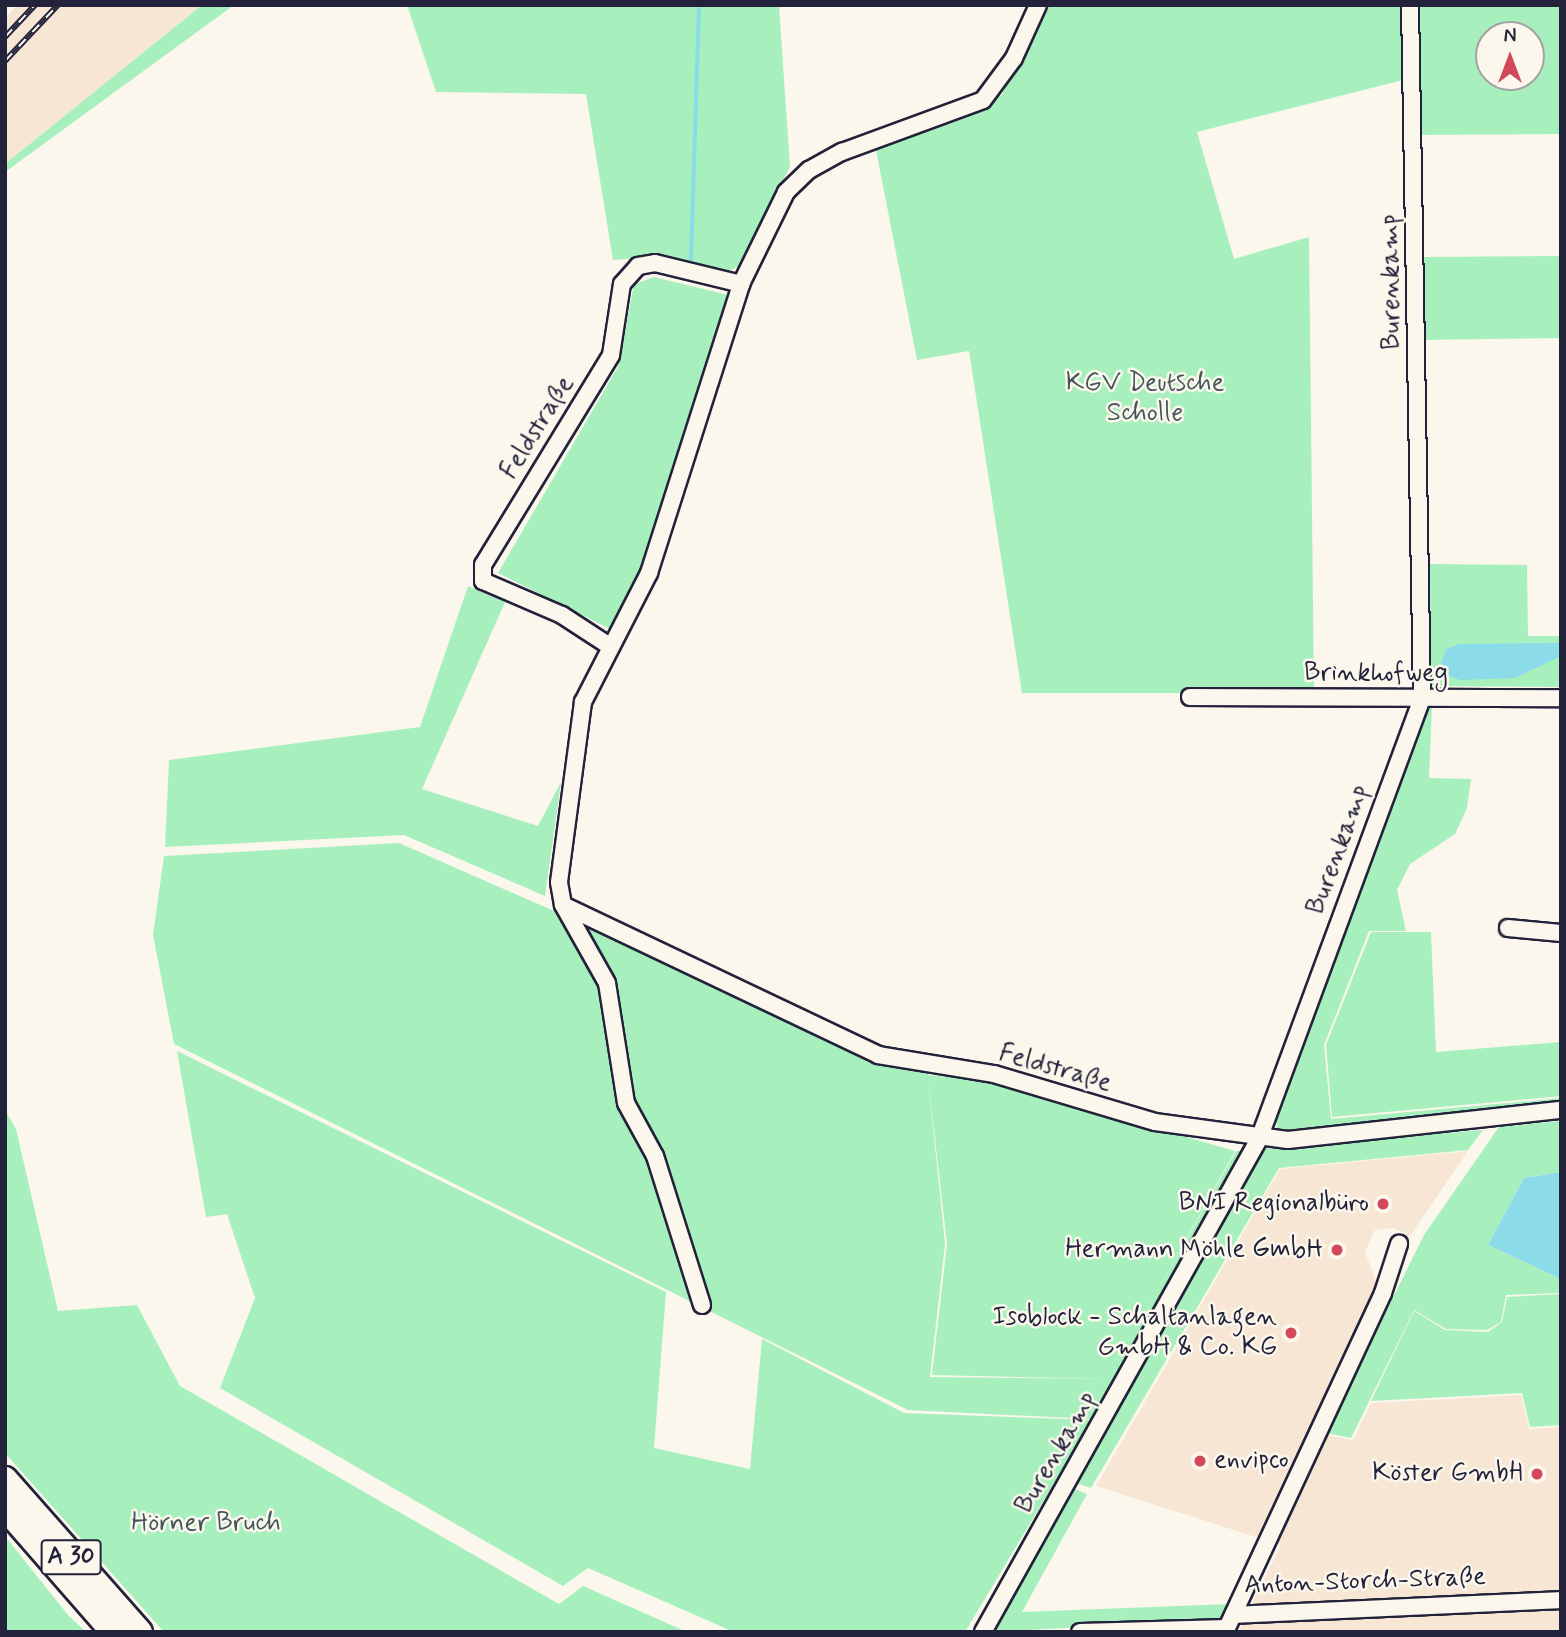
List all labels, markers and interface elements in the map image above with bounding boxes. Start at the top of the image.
north arrow [1475,21,1545,91]
text: N [1504,24,1516,49]
street label: Burenkamp [1375,214,1409,350]
park label: KGV Deutsche Scholle [1066,368,1224,430]
street label: Feldstraße [494,371,582,485]
street label: Brinkhofweg [1304,658,1448,690]
street label: Burenkamp [1301,781,1377,919]
street label: Feldstraße [995,1038,1115,1100]
place label: BNI Regionalbüro [1170,1188,1369,1220]
marker: BNI Regionalbüro [1375,1196,1391,1212]
place label: Hermann Möhle GmbH [1062,1234,1323,1266]
marker: Hermann Möhle GmbH [1329,1242,1345,1258]
place label: Isoblock - Schaltanlagen GmbH & Co. KG [992,1302,1277,1364]
marker: Isoblock - Schaltanlagen GmbH & Co. KG [1283,1325,1299,1341]
street label: Burenkamp [1010,1386,1104,1520]
place label: envipco [1214,1445,1289,1477]
marker: envipco [1192,1453,1208,1469]
place label: Köster GmbH [1372,1458,1523,1490]
marker: Köster GmbH [1529,1466,1545,1482]
park label: Hörner Bruch [131,1508,281,1540]
road number: A 30 [40,1536,102,1577]
street label: Anton-Storch-Straße [1244,1562,1486,1602]

